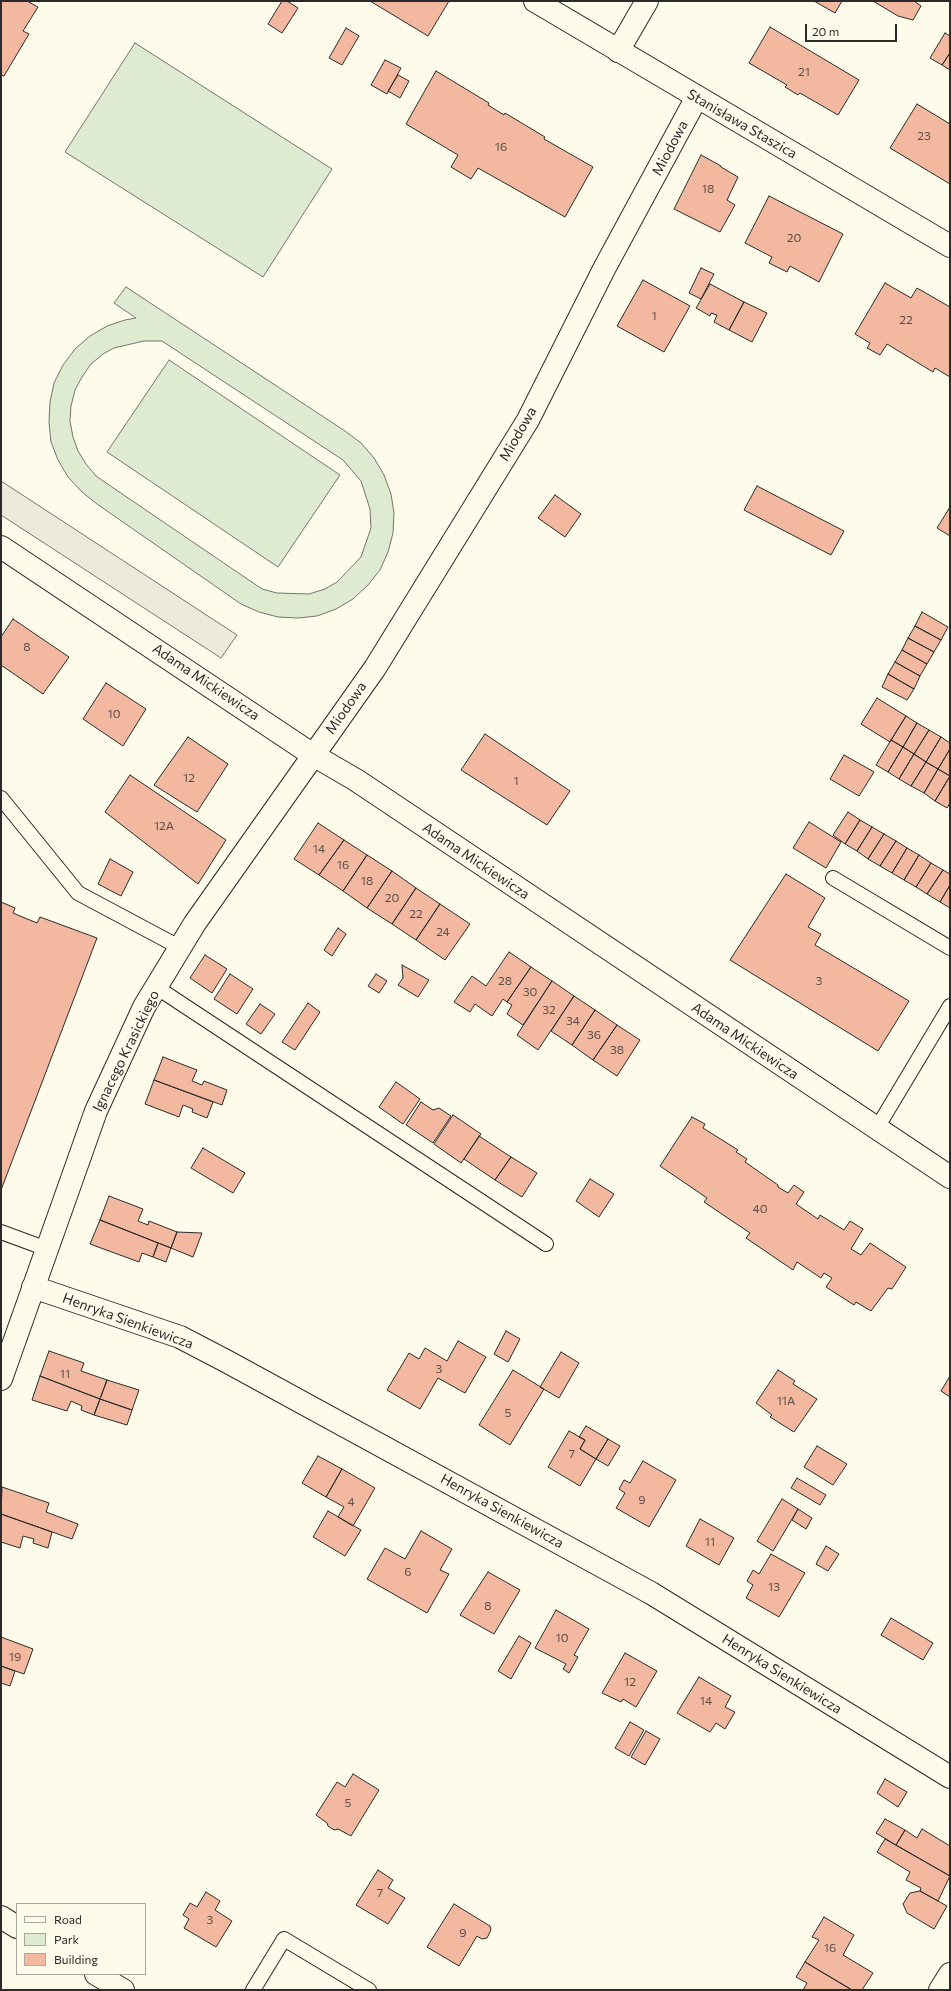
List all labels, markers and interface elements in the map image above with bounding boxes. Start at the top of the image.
scale bar [807,16,899,42]
text: 20 m [812,24,839,38]
house number: 21 [798,65,810,79]
street label: Stanisława Staszica [684,86,800,162]
street label: Miodowa [649,118,691,178]
house number: 23 [917,129,931,143]
house number: 16 [495,140,507,154]
house number: 18 [702,182,714,196]
house number: 20 [787,231,801,245]
house number: 1 [651,309,657,323]
house number: 22 [899,313,913,327]
street label: Miodowa [496,404,540,464]
house number: 8 [23,640,31,654]
street label: Adama Mickiewicza [149,640,263,724]
street label: Miodowa [322,679,370,737]
house number: 10 [108,707,120,721]
house number: 12 [183,771,195,785]
house number: 1 [513,774,519,788]
house number: 12A [154,819,174,833]
street label: Adama Mickiewicza [419,819,533,903]
house number: 14 [313,842,325,856]
house number: 16 [337,858,349,872]
house number: 18 [361,874,373,888]
house number: 20 [385,891,399,905]
house number: 22 [409,907,423,921]
house number: 24 [436,925,450,939]
house number: 28 [498,974,512,988]
house number: 3 [816,974,822,988]
house number: 30 [523,985,537,999]
street label: Ignacego Krasickiego [89,988,163,1114]
street label: Adama Mickiewicza [688,999,802,1083]
house number: 32 [542,1003,556,1017]
house number: 34 [566,1014,580,1028]
house number: 36 [587,1028,601,1042]
house number: 38 [610,1043,624,1057]
house number: 40 [752,1202,768,1216]
street label: Henryka Sienkiewicza [60,1290,196,1352]
house number: 3 [436,1362,442,1376]
house number: 11 [60,1367,70,1381]
house number: 11A [777,1394,795,1408]
house number: 5 [505,1406,511,1420]
house number: 7 [569,1447,575,1461]
street label: Henryka Sienkiewicza [438,1470,566,1552]
house number: 9 [638,1493,646,1507]
house number: 4 [347,1495,355,1509]
house number: 11 [705,1535,715,1549]
house number: 6 [404,1565,412,1579]
house number: 13 [768,1580,780,1594]
house number: 8 [484,1599,492,1613]
street label: Henryka Sienkiewicza [719,1630,845,1718]
house number: 10 [556,1631,568,1645]
house number: 19 [9,1650,21,1664]
house number: 12 [624,1675,636,1689]
house number: 14 [700,1694,712,1708]
house number: 5 [345,1796,351,1810]
house number: 7 [377,1886,383,1900]
legend [16,1903,146,1975]
text: Road [54,1912,82,1926]
house number: 3 [207,1913,213,1927]
house number: 9 [459,1926,467,1940]
text: Park [54,1932,79,1946]
house number: 16 [824,1941,836,1955]
text: Building [54,1952,98,1966]

